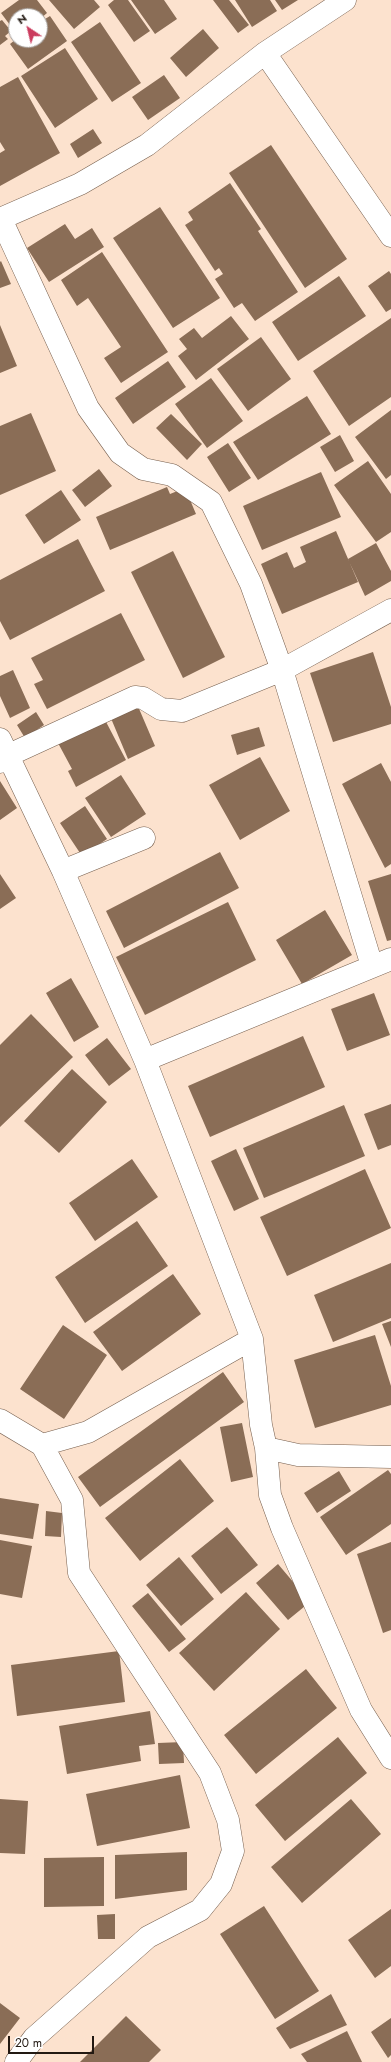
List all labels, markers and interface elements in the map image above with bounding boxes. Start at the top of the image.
north arrow [8,8,48,48]
text: N [14,10,30,28]
scale bar [10,2028,96,2054]
text: 20 m [15,2034,42,2052]

